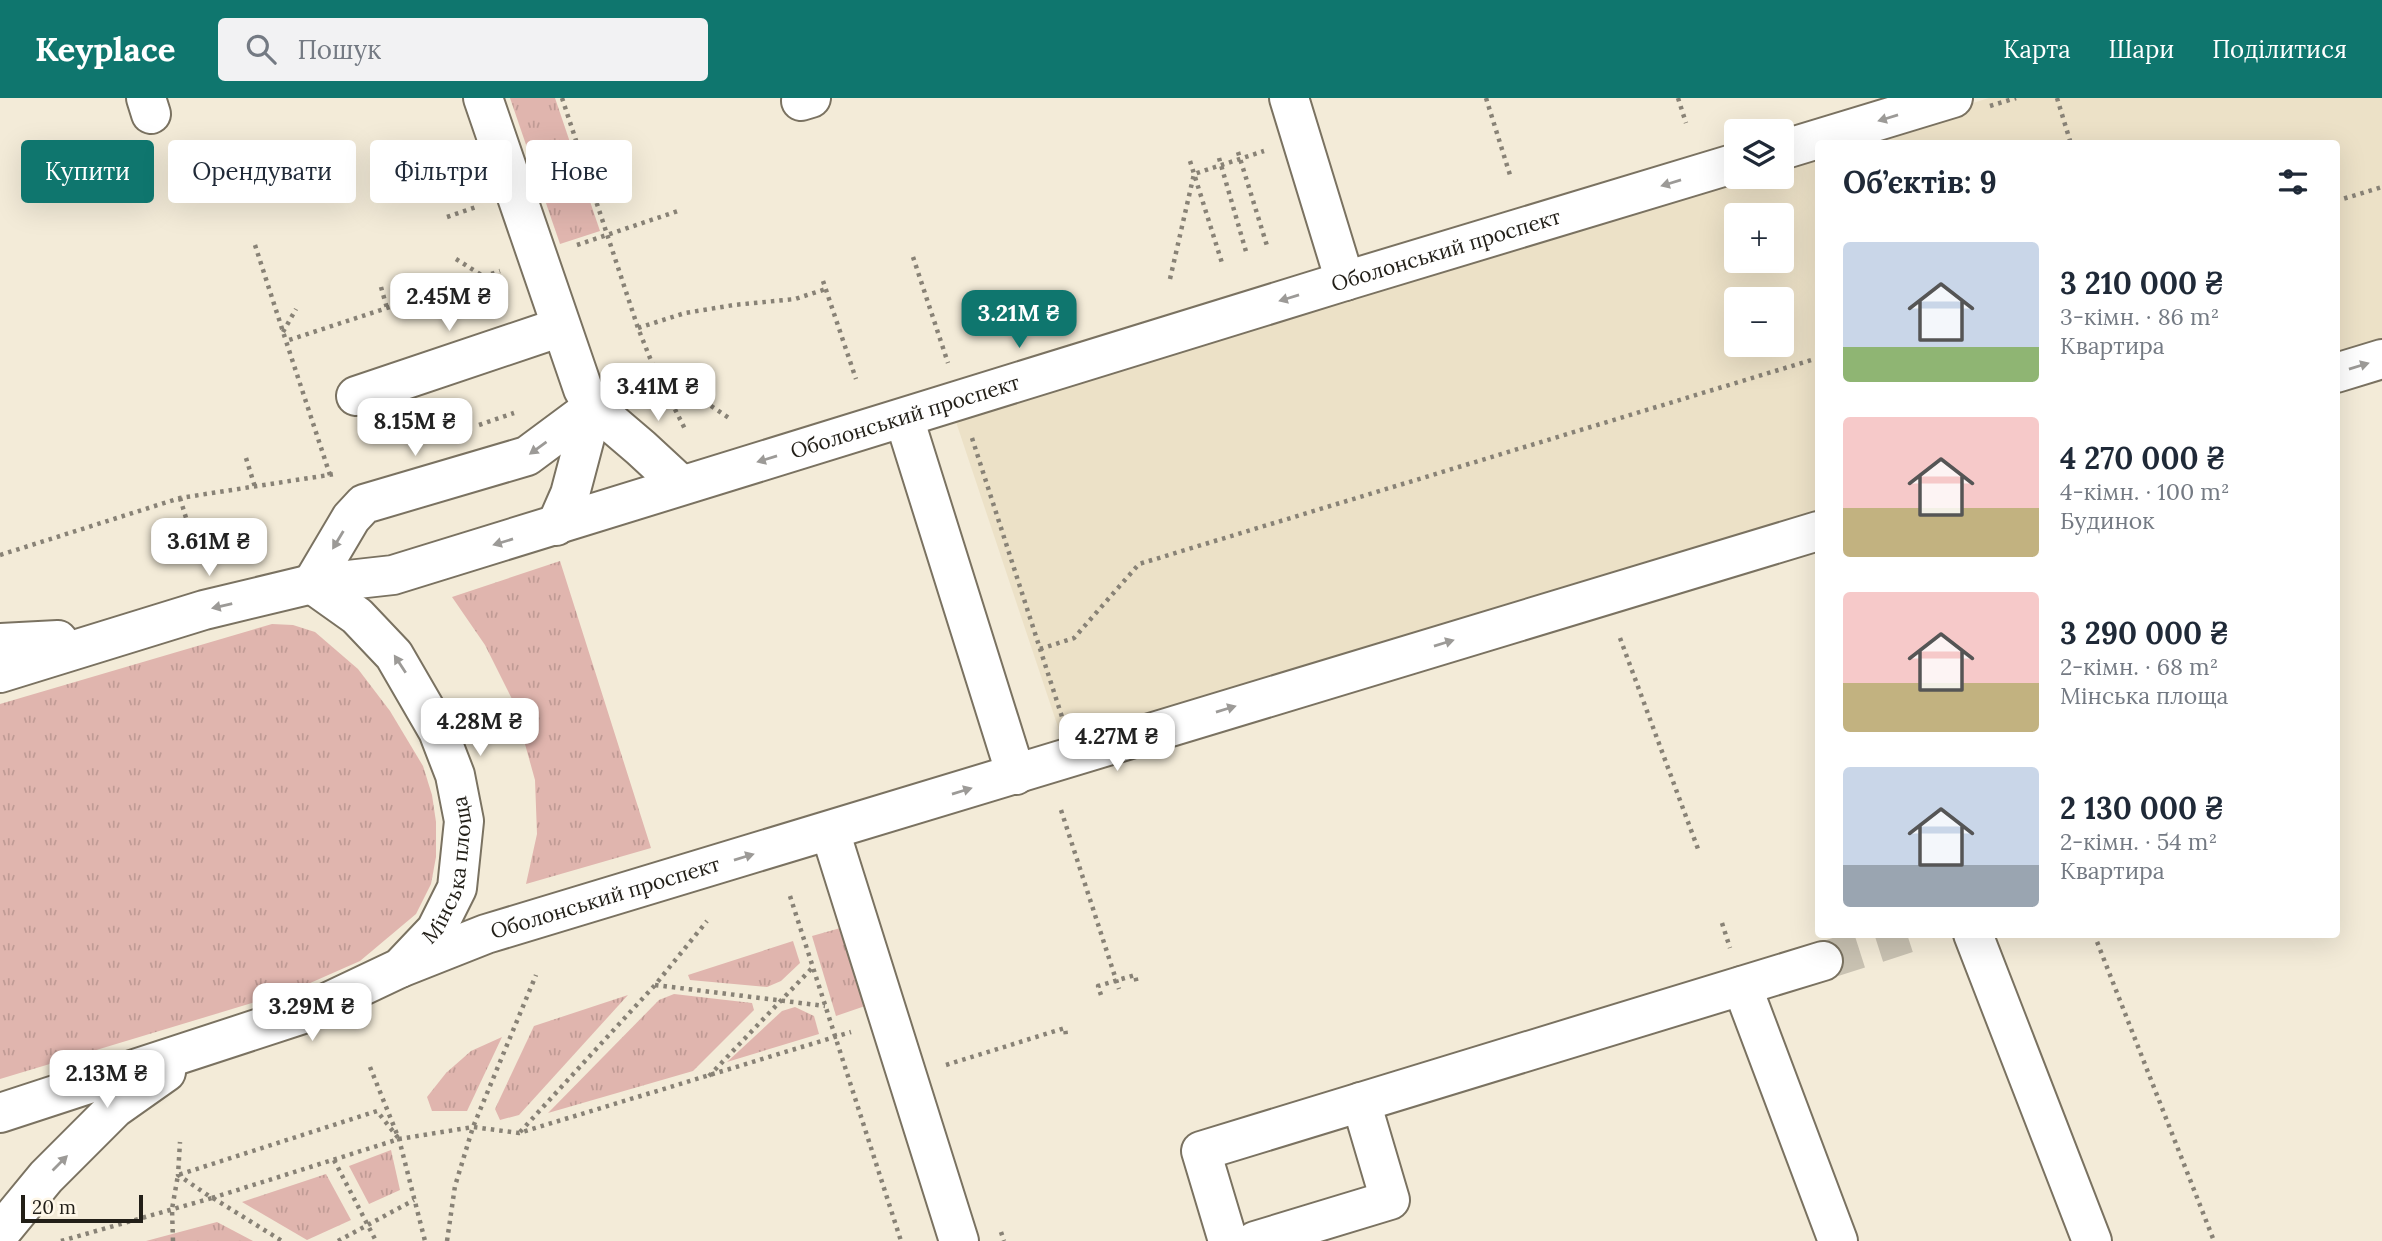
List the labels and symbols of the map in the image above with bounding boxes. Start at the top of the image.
one-way arrow [1877,113,1898,123]
one-way arrow [1660,178,1681,188]
street label: Оболонський проспект [1328,203,1564,297]
pin: 2.45M ₴ [384,274,514,333]
pin: 3.21M ₴ [954,290,1084,350]
one-way arrow [1278,293,1299,304]
one-way arrow [2349,361,2370,371]
pin: 3.41M ₴ [593,364,723,423]
street label: Оболонський проспект [787,368,1023,464]
pin: 8.15M ₴ [350,398,480,458]
one-way arrow [529,440,547,455]
one-way arrow [756,455,777,465]
pin: 3.61M ₴ [144,518,274,578]
one-way arrow [332,530,345,549]
one-way arrow [492,537,513,547]
one-way arrow [211,601,233,612]
one-way arrow [1434,638,1455,648]
one-way arrow [393,655,406,674]
pin: 4.28M ₴ [415,698,545,758]
one-way arrow [1216,703,1237,713]
pin: 4.27M ₴ [1052,714,1182,773]
one-way arrow [952,785,973,795]
street label: Мінська площа [416,794,477,949]
street label: Оболонський проспект [487,850,723,945]
one-way arrow [734,851,755,861]
pin: 3.29M ₴ [247,984,377,1043]
pin: 2.13M ₴ [42,1051,172,1110]
one-way arrow [52,1154,69,1171]
scale bar [21,1192,144,1224]

